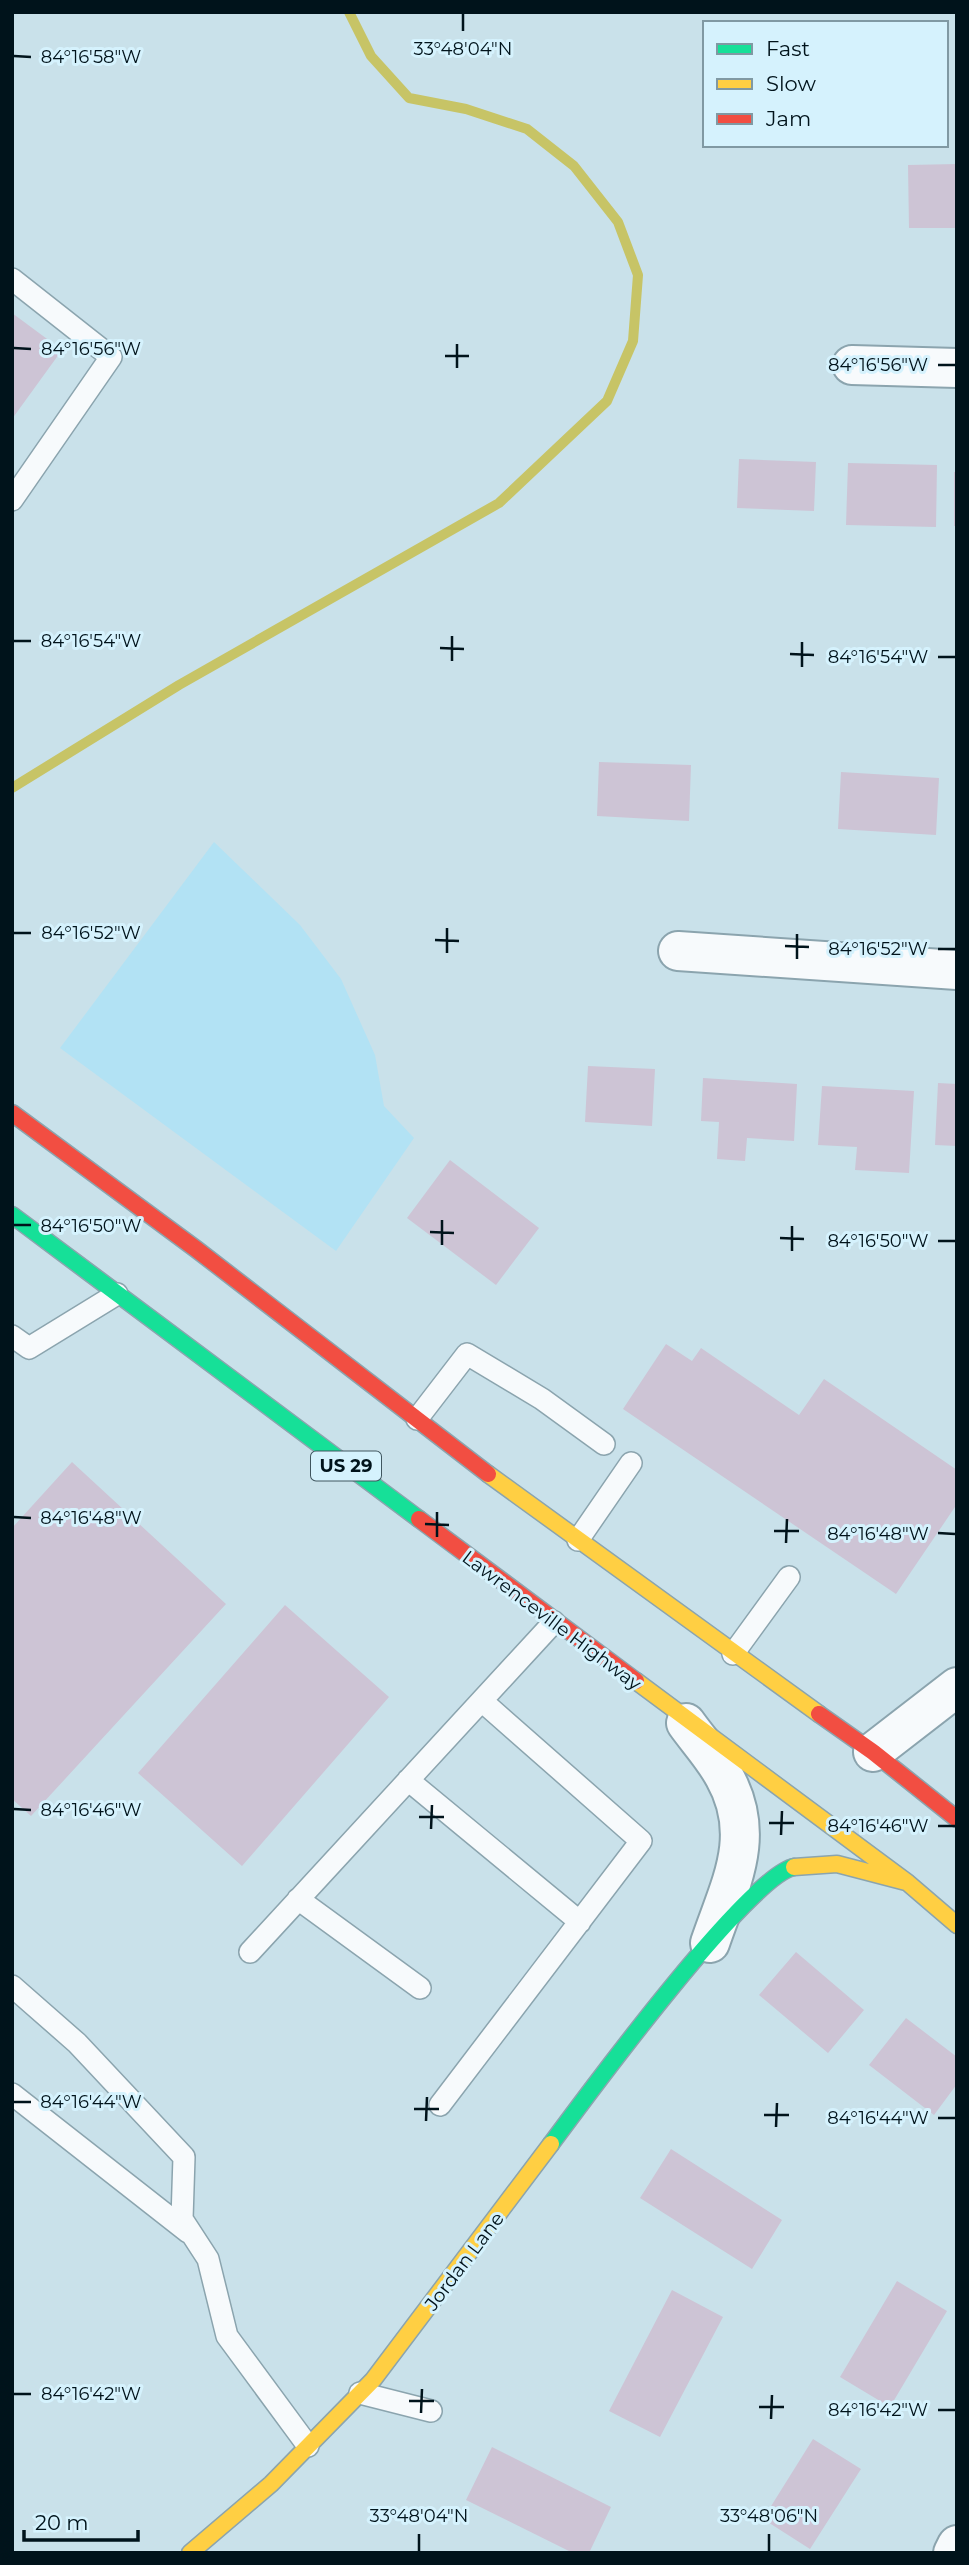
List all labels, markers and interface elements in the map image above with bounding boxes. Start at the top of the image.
legend [703,21,948,147]
text: Fast [766,36,810,61]
text: 33°48'04"N [414,38,512,60]
text: 84°16'58"W [41,46,141,68]
text: Slow [766,71,816,96]
text: Jam [765,106,811,131]
text: 84°16'56"W [41,338,141,360]
text: 84°16'56"W [828,354,928,376]
text: 84°16'54"W [41,630,141,652]
text: 84°16'54"W [828,646,928,668]
text: 84°16'52"W [41,922,141,944]
text: 84°16'52"W [828,938,928,960]
text: 84°16'50"W [40,1215,142,1237]
text: 84°16'50"W [827,1230,929,1252]
road number: US 29 [311,1451,381,1480]
text: 84°16'48"W [40,1507,142,1529]
text: 84°16'48"W [827,1523,929,1545]
street label: Lawrenceville Highway [458,1546,646,1696]
text: 84°16'46"W [41,1799,141,1821]
text: 84°16'46"W [828,1815,928,1837]
text: 84°16'44"W [40,2091,142,2113]
text: 84°16'44"W [827,2107,929,2129]
street label: Jordan Lane [419,2207,509,2316]
text: 84°16'42"W [41,2383,141,2405]
text: 84°16'42"W [828,2399,928,2421]
scale bar [24,2498,138,2542]
text: 33°48'04"N [370,2505,468,2527]
text: 33°48'06"N [720,2505,818,2527]
text: 20 m [35,2510,89,2535]

